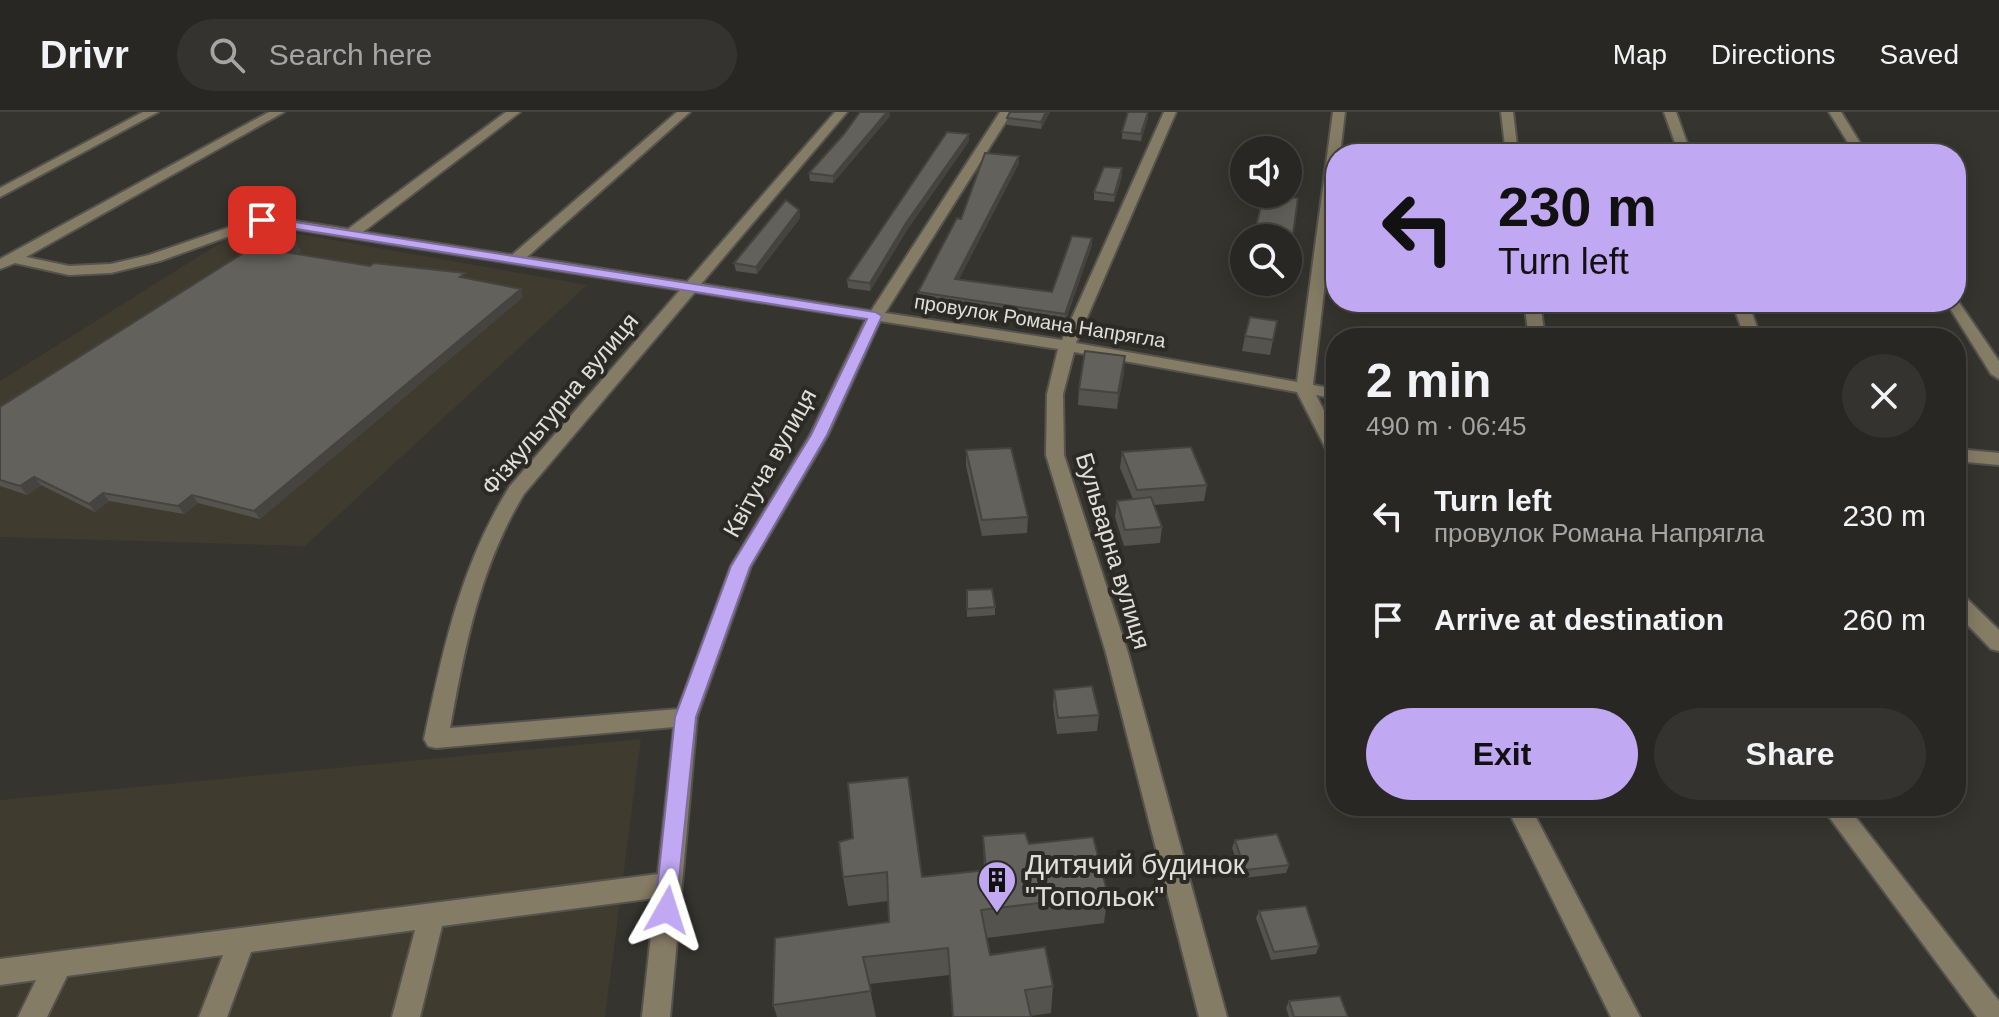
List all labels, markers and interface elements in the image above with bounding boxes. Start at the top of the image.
search box [177,19,737,91]
icon: search [205,33,249,77]
text: Drivr [40,34,129,76]
text: Search here [269,38,432,71]
text: Map [1613,39,1667,70]
text: Directions [1711,39,1836,70]
text: Saved [1880,39,1959,70]
map controls [1230,136,1302,296]
button: sound [1230,136,1302,208]
text: 230 m [1498,175,1657,238]
icon: left [1366,176,1470,280]
pin [228,186,296,254]
icon: arrive [240,198,284,242]
button: search [1230,224,1302,296]
text: Turn left [1498,241,1629,282]
street label: провулок Романа Напрягла [913,290,1168,352]
street label: Фізкультурна вулиця [476,307,644,500]
text: 2 min [1366,354,1491,407]
button: close [1842,354,1926,438]
street label: Квітуча вулиця [718,384,822,542]
text: 490 m · 06:45 [1366,411,1526,441]
street label: Бульварна вулиця [1071,450,1156,652]
text: Turn left [1434,484,1552,517]
icon: left [1366,494,1410,538]
text: 230 m [1843,499,1926,532]
text: провулок Романа Напрягла [1434,518,1764,548]
icon: arrive [1366,598,1410,642]
text: Arrive at destination [1434,603,1724,636]
text: 260 m [1843,603,1926,636]
button: Exit [1366,708,1638,800]
button: Share [1654,708,1926,800]
place label: Дитячий будинок "Топольок" [1025,849,1246,912]
building icon: Дитячий будинок "Топольок" [976,859,1018,914]
position arrow [625,868,709,952]

